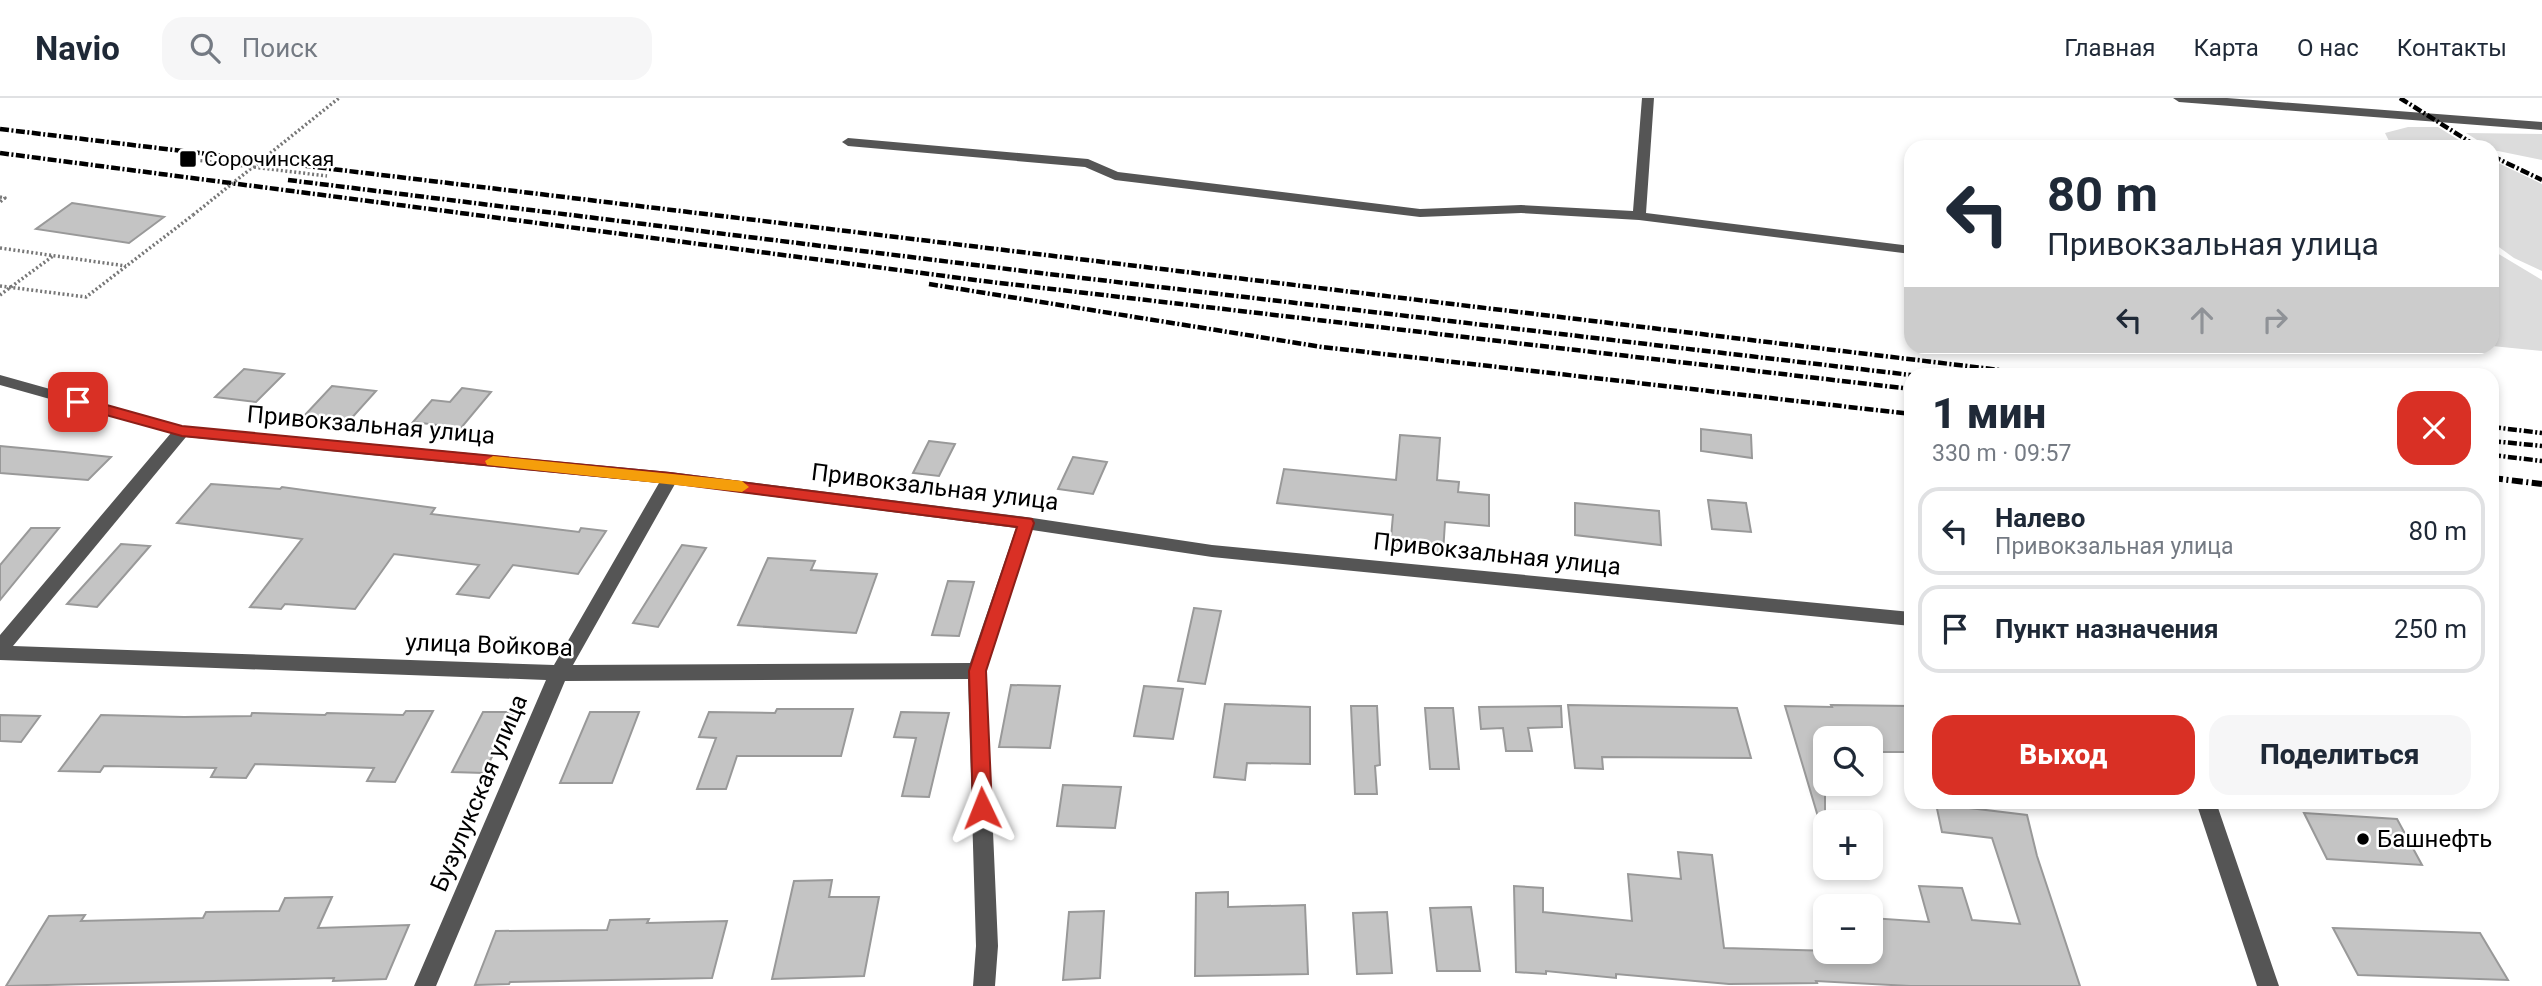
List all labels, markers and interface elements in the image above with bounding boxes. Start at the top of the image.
search box [162,17,652,80]
text: Navio [35,29,120,68]
icon: search [186,29,224,67]
text: Поиск [242,33,318,63]
text: Главная [2064,34,2155,62]
text: Карта [2193,34,2259,62]
text: О нас [2297,34,2359,62]
text: Контакты [2397,34,2507,62]
place label: Сорочинская [204,147,334,171]
marker: Сорочинская [178,149,198,169]
text: 80 m [2047,166,2158,223]
icon: left [1932,168,2023,259]
text: Привокзальная улица [2047,225,2379,263]
icon: left [2110,301,2148,339]
icon: ahead [2183,301,2221,339]
icon: right [2256,301,2294,339]
pin [48,372,108,432]
icon: arrive [59,383,97,421]
text: 1 мин [1932,389,2046,438]
button: close [2397,391,2471,465]
street label: Привокзальная улица [246,400,496,450]
text: 330 m · 09:57 [1932,440,2071,467]
street label: Привокзальная улица [810,458,1060,516]
text: Налево [1995,503,2085,533]
icon: left [1936,512,1974,550]
text: 80 m [2409,516,2467,546]
street label: Привокзальная улица [1372,527,1622,581]
text: Привокзальная улица [1995,533,2234,560]
icon: arrive [1936,610,1974,648]
text: Пункт назначения [1995,614,2219,644]
text: 250 m [2394,614,2467,644]
street label: улица Войкова [405,628,573,662]
street label: Бузулукская улица [425,690,533,896]
button: Выход [1932,715,2195,795]
button: Поделиться [2209,715,2471,795]
map controls [1813,726,1883,964]
button: search [1813,726,1883,796]
position arrow [945,771,1019,845]
button: + [1813,810,1883,880]
place label: Башнефть [2377,825,2492,853]
marker: Башнефть [2355,831,2371,847]
button: − [1813,894,1883,964]

